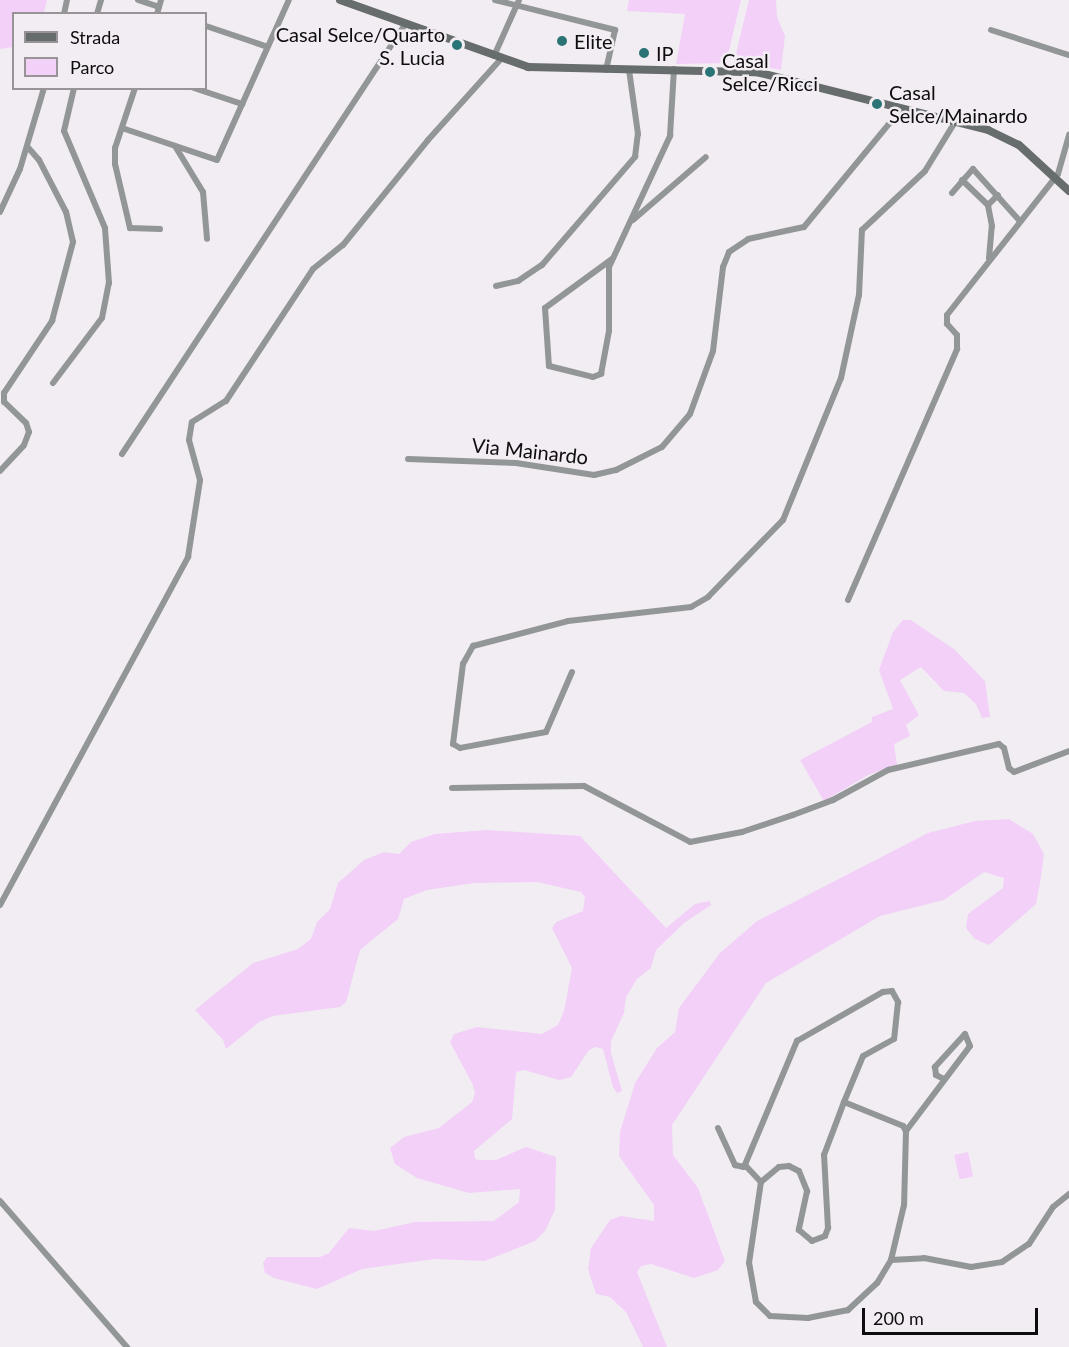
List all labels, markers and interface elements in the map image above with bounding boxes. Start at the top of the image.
legend [12,12,207,90]
place label: Casal Selce/Quarto S. Lucia [276,22,445,69]
text: Strada [70,26,120,48]
place label: Elite [574,29,613,53]
marker: Elite [555,34,569,48]
marker: Casal Selce/Quarto S. Lucia [450,38,464,52]
place label: IP [656,41,674,65]
marker: IP [637,46,651,60]
place label: Casal Selce/Ricci [722,48,818,95]
text: Parco [70,56,114,78]
marker: Casal Selce/Ricci [703,65,717,79]
place label: Casal Selce/Mainardo [889,80,1028,127]
marker: Casal Selce/Mainardo [870,97,884,111]
street label: Via Mainardo [471,433,589,469]
scale bar [865,1296,1040,1334]
text: 200 m [873,1307,924,1329]

